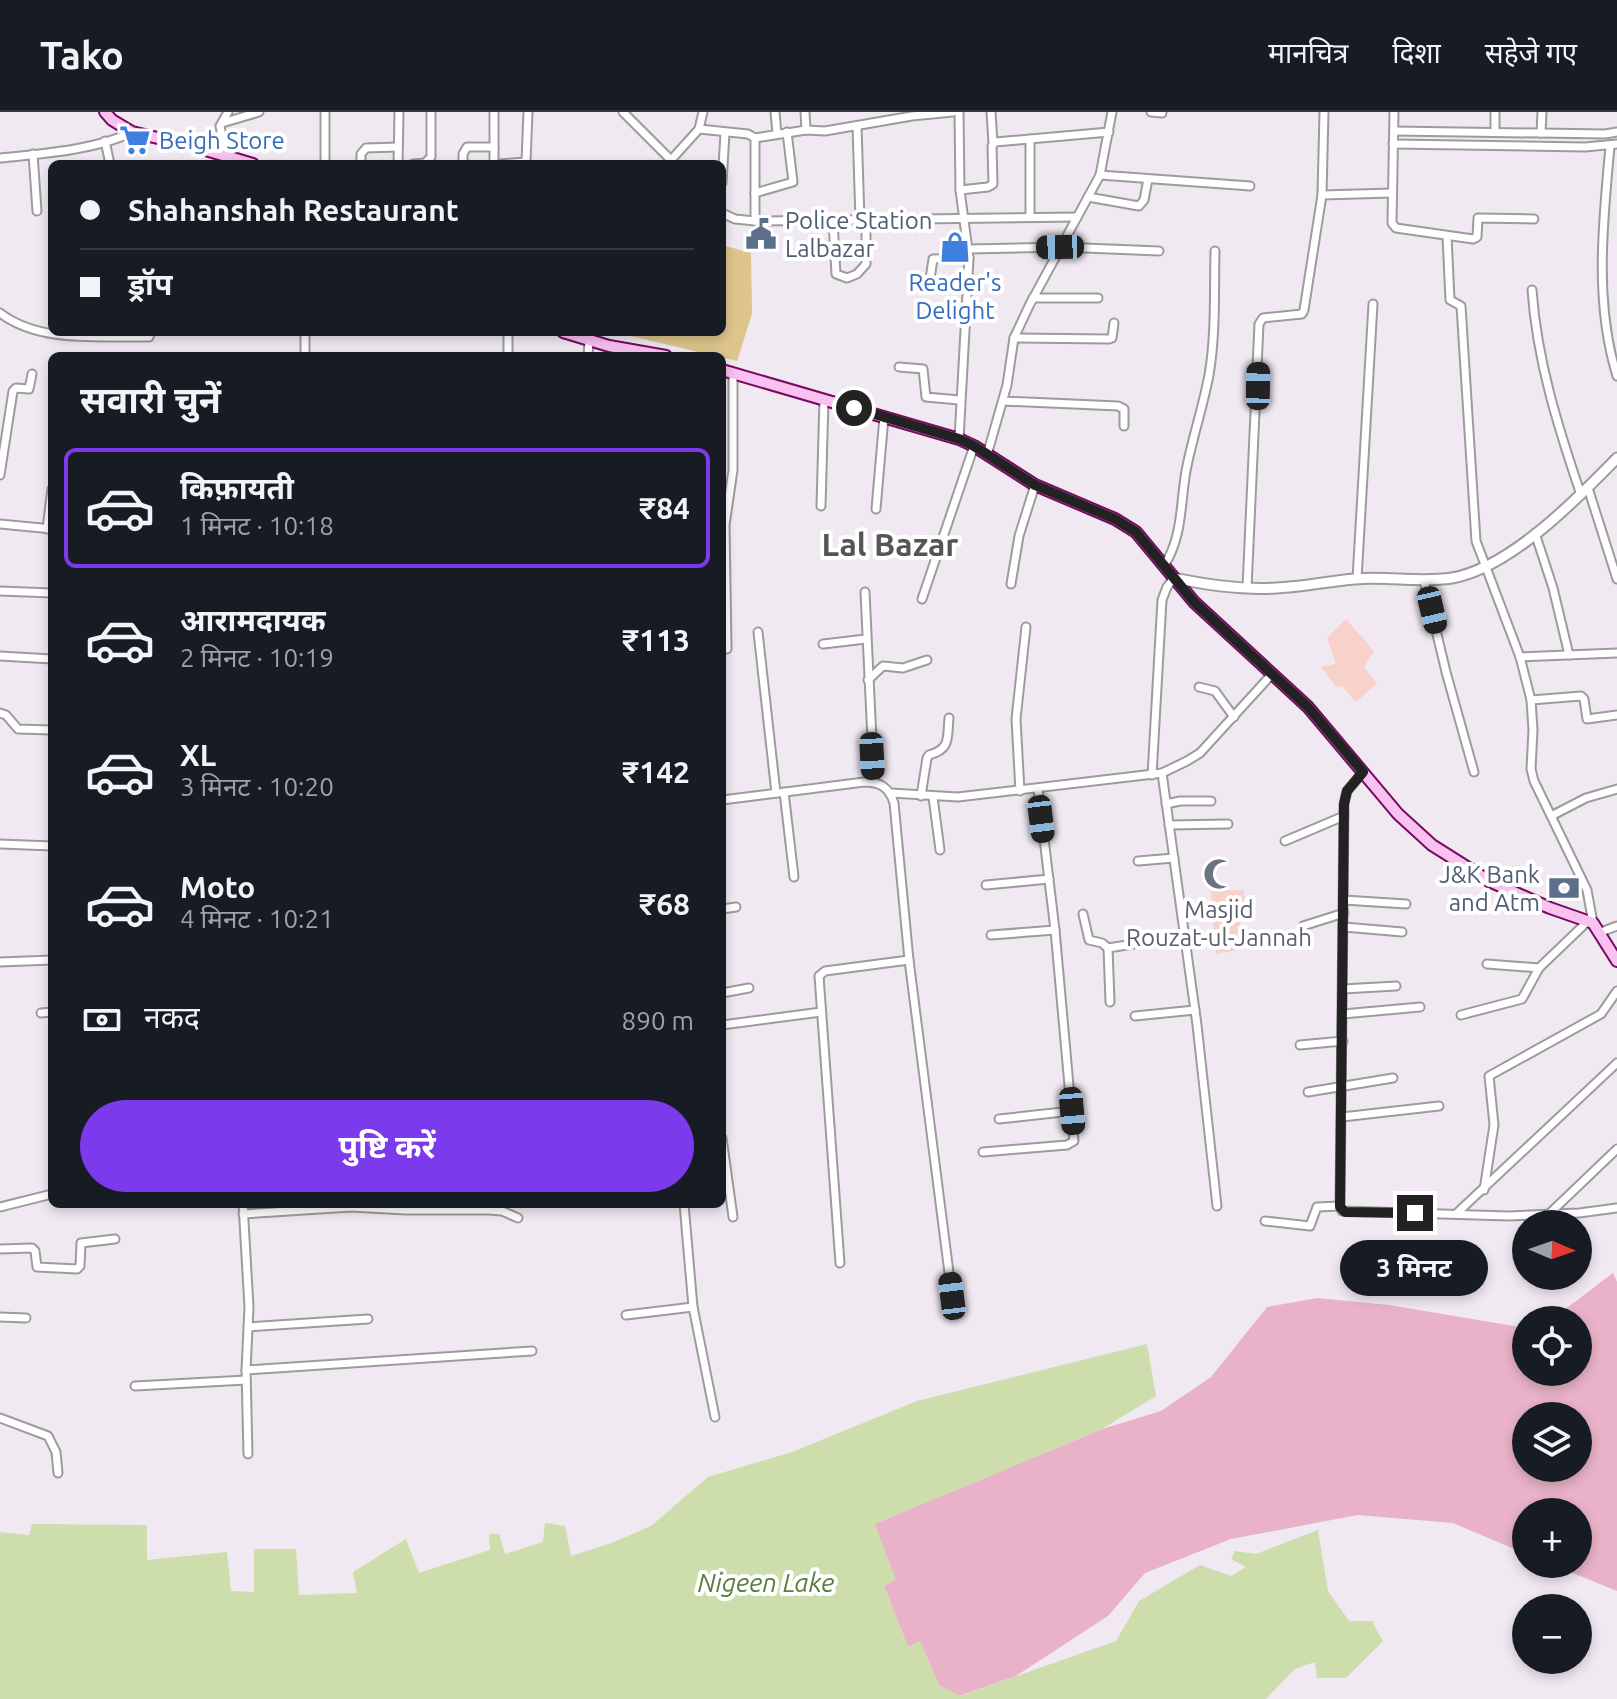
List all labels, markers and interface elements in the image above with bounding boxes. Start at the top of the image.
text: Tako [40,34,124,76]
text: मानचित्र [1268,37,1348,68]
text: दिशा [1392,37,1441,68]
text: सहेजे गए [1485,37,1577,68]
supermarket icon: Beigh Store [118,123,152,157]
place label: Beigh Store [159,127,285,154]
text: Shahanshah Restaurant [128,193,459,227]
place label: Police Station Lalbazar [785,207,932,262]
public building icon: Police Station Lalbazar [744,217,778,251]
shop icon: Reader's Delight [938,230,972,264]
car [1036,235,1084,259]
text: ड्रॉप [128,267,172,301]
place label: Reader's Delight [908,269,1002,324]
car [1246,362,1270,410]
text: सवारी चुनें [80,379,221,420]
route start [836,390,872,426]
text: किफ़ायती [180,471,294,505]
icon: car [84,472,156,544]
text: ₹84 [639,491,690,525]
text: 1 मिनट · 10:18 [180,511,334,540]
district label: Lal Bazar [822,526,958,562]
car [1415,584,1449,636]
text: आरामदायक [180,603,326,637]
icon: car [84,604,156,676]
text: ₹113 [622,623,690,657]
text: 2 मिनट · 10:19 [180,643,334,672]
car [859,731,885,781]
icon: car [84,736,156,808]
text: XL [180,738,216,772]
text: ₹142 [622,755,690,789]
text: 3 मिनट · 10:20 [180,772,334,801]
car [1026,794,1056,844]
mosque icon: Masjid Rouzat-ul-Jannah [1202,857,1236,891]
place label: J&K Bank and Atm [1439,861,1540,916]
icon: car [84,868,156,940]
text: Moto [180,870,255,904]
bank icon: J&K Bank and Atm [1547,871,1581,905]
text: ₹68 [639,887,690,921]
place label: Masjid Rouzat-ul-Jannah [1126,896,1312,951]
text: 4 मिनट · 10:21 [180,904,334,933]
icon: cash [80,998,124,1042]
text: नकद [144,1000,200,1034]
text: 890 m [622,1006,694,1035]
car [1058,1086,1086,1136]
button: पुष्टि करें [80,1100,694,1192]
route end [1397,1195,1433,1231]
north arrow [1512,1210,1592,1290]
map controls [1512,1210,1592,1674]
callout: 3 मिनट [1341,1241,1489,1297]
text: 3 मिनट [1376,1253,1452,1282]
car [937,1271,967,1321]
button: locate [1512,1306,1592,1386]
button: layers [1512,1402,1592,1482]
button: + [1512,1498,1592,1578]
water label: Nigeen Lake [698,1568,834,1597]
button: − [1512,1594,1592,1674]

